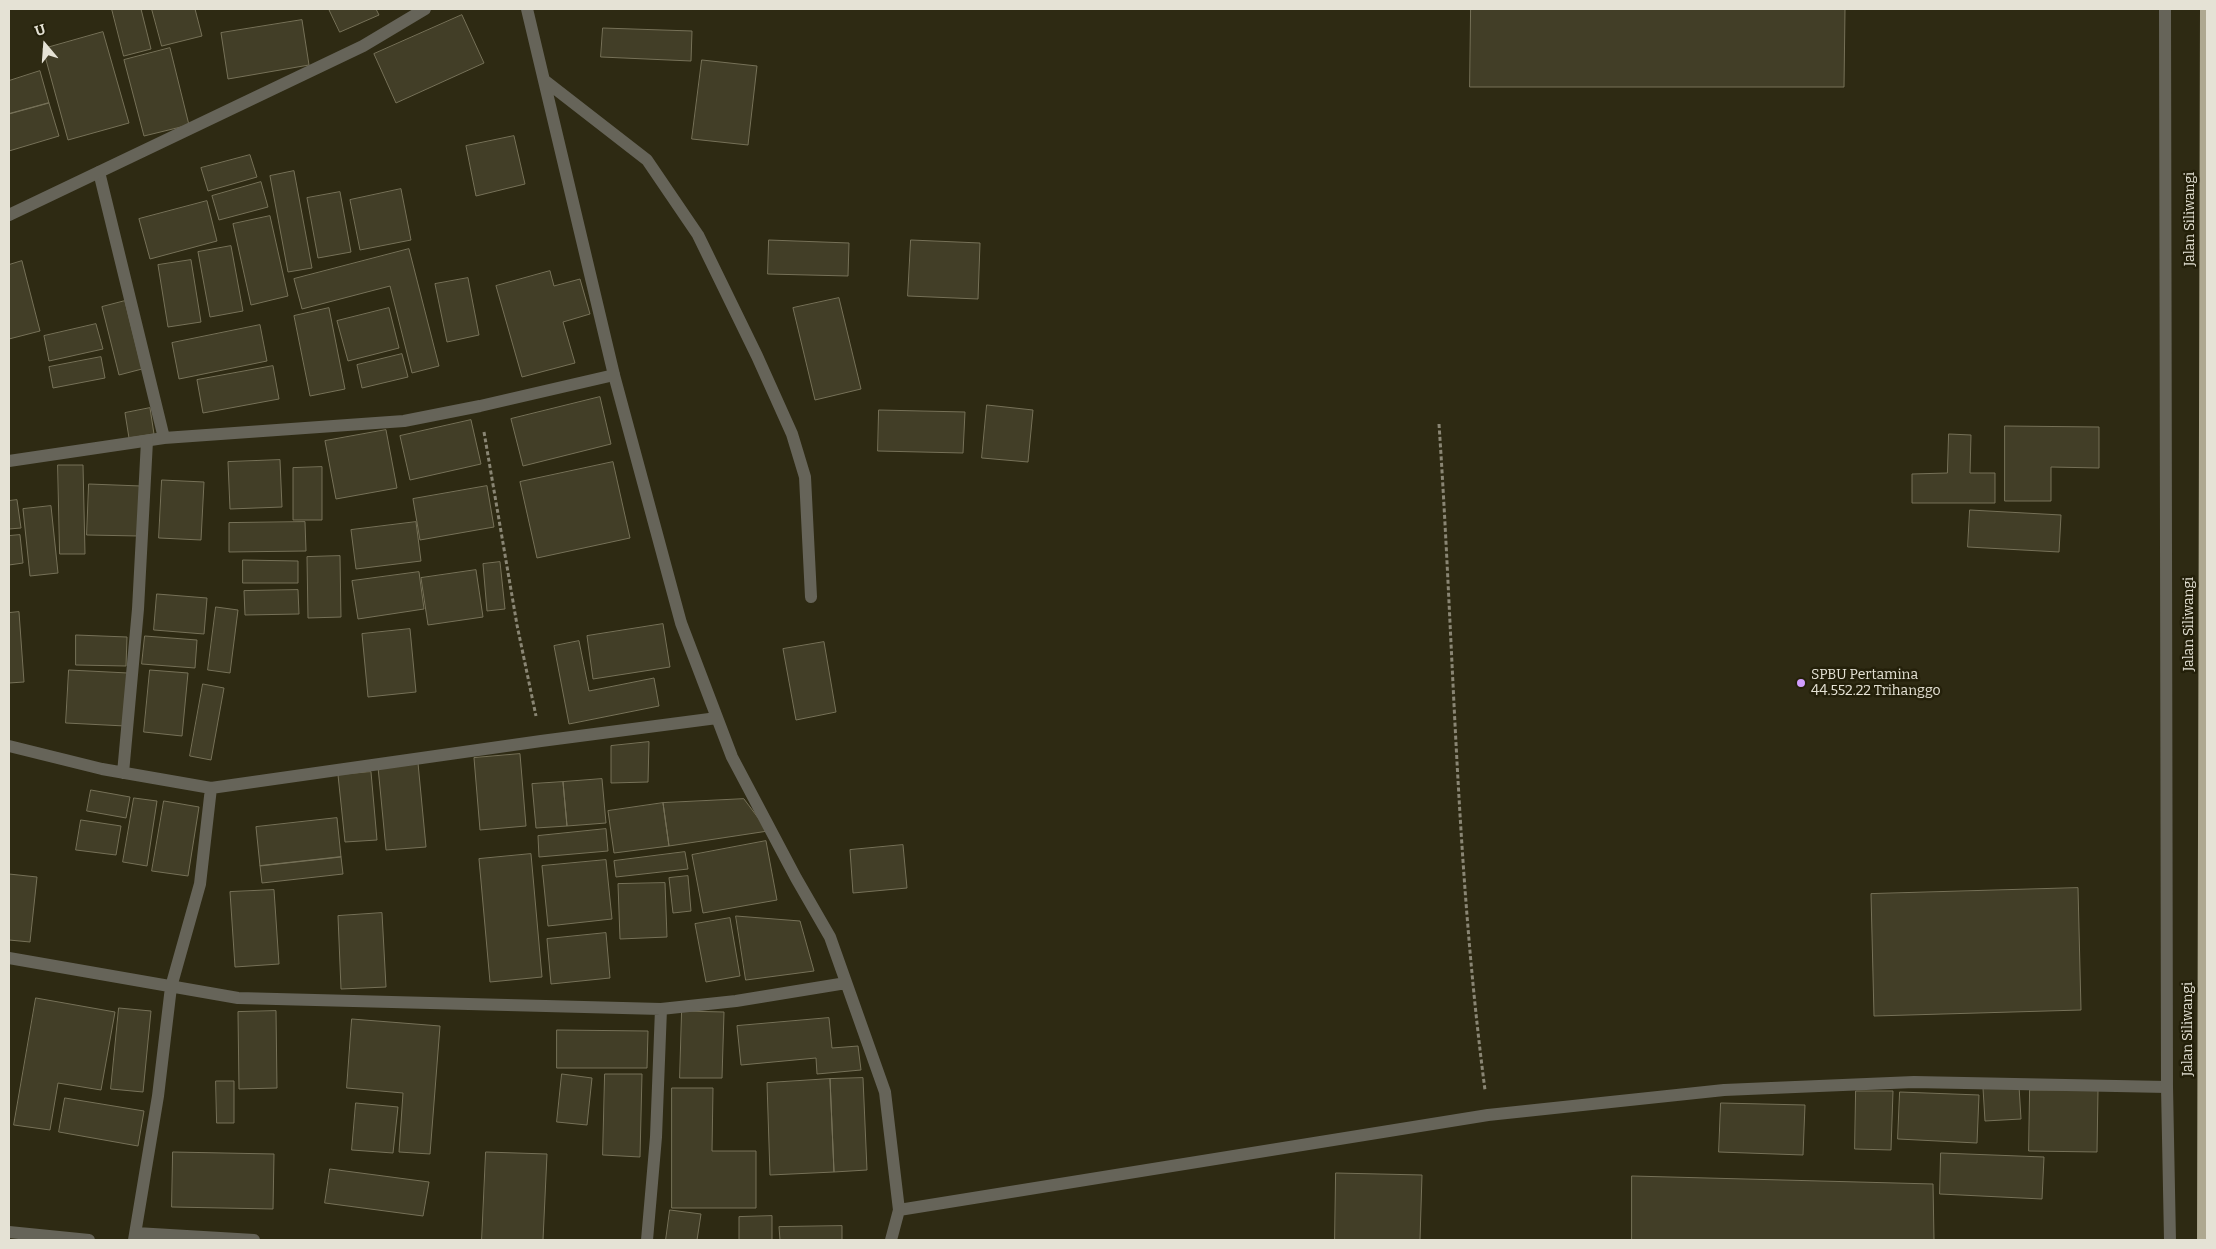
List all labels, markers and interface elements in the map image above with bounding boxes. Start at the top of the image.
north arrow [20,20,70,70]
text: U [33,21,48,40]
street label: Jalan Siliwangi [2182,172,2198,266]
street label: Jalan Siliwangi [2181,577,2197,671]
place label: SPBU Pertamina 44.552.22 Trihanggo [1811,667,1941,700]
marker: SPBU Pertamina 44.552.22 Trihanggo [1795,677,1807,689]
street label: Jalan Siliwangi [2180,982,2196,1076]

